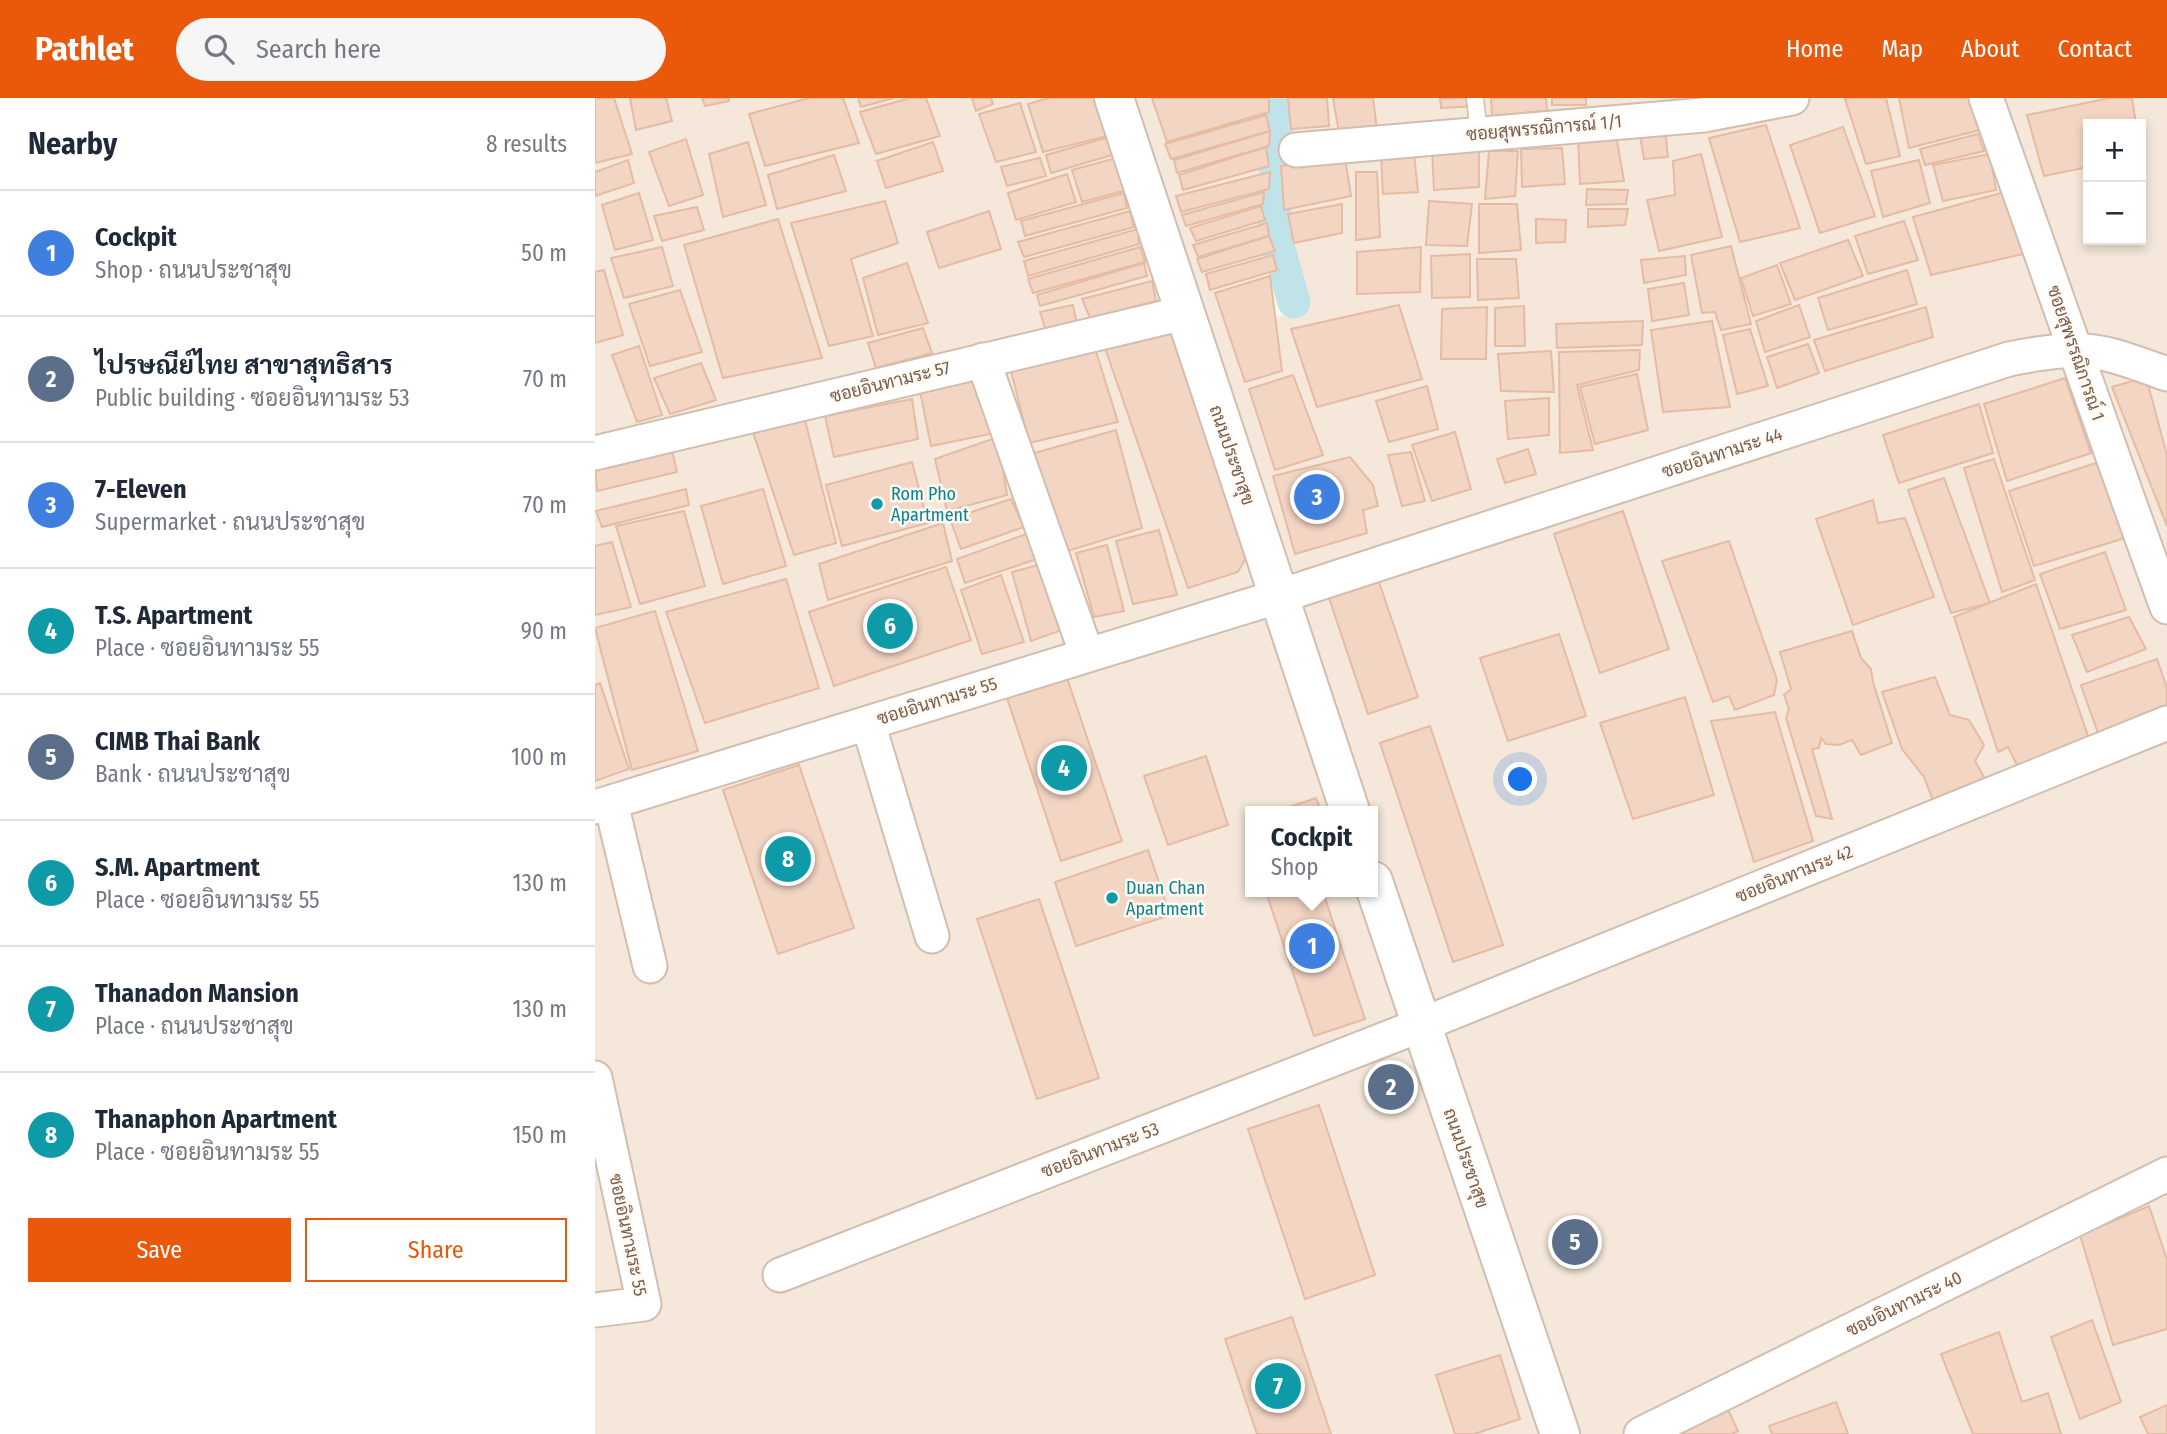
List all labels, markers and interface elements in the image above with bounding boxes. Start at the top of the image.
search box [176,18,666,81]
text: Pathlet [35,29,134,69]
icon: search [200,30,238,68]
text: Search here [256,34,381,65]
text: Home [1786,35,1843,63]
text: Map [1881,35,1923,63]
text: About [1961,35,2019,63]
text: Contact [2057,35,2132,63]
street label: ซอยสุพรรณิการณ์ 1/1 [1465,108,1623,147]
map controls [2083,119,2146,245]
button: + [2083,119,2146,182]
text: Nearby [28,126,117,162]
text: 8 results [486,130,567,158]
button: − [2083,182,2146,245]
text: Cockpit [95,222,177,253]
text: 1 [46,239,56,267]
text: 50 m [521,239,567,267]
text: Shop · ถนนประชาสุข [95,256,292,284]
street label: ซอยสุพรรณิการณ์ 1 [2042,282,2111,424]
text: ไปรษณีย์ไทย สาขาสุทธิสาร [95,350,393,381]
street label: ซอยอินทามระ 57 [828,356,952,408]
text: 2 [46,365,56,393]
text: 70 m [523,365,567,393]
text: Public building · ซอยอินทามระ 53 [95,384,410,412]
street label: ถนนประชาสุข [1204,402,1259,508]
street label: ซอยอินทามระ 44 [1659,423,1785,483]
pin: 3 [1294,471,1340,523]
text: 7-Eleven [95,474,187,505]
place label: Rom Pho Apartment [891,483,969,526]
text: 3 [46,491,56,519]
text: 70 m [523,491,567,519]
marker: Rom Pho Apartment [869,496,885,512]
text: Supermarket · ถนนประชาสุข [95,508,365,536]
text: T.S. Apartment [95,600,252,631]
pin: 6 [867,600,913,652]
text: 4 [45,617,57,645]
text: 90 m [521,617,567,645]
text: Place · ซอยอินทามระ 55 [95,634,320,662]
street label: ซอยอินทามระ 55 [874,672,1000,730]
text: CIMB Thai Bank [95,726,260,757]
pin: 4 [1041,742,1087,794]
text: 5 [45,743,57,771]
text: 100 m [511,743,567,771]
text: Bank · ถนนประชาสุข [95,760,291,788]
your location [1503,762,1537,796]
popup [1245,806,1378,897]
text: Cockpit [1271,822,1352,853]
pin: 8 [765,833,811,885]
street label: ซอยอินทามระ 42 [1732,840,1856,908]
text: S.M. Apartment [95,852,260,883]
text: Shop [1271,853,1319,881]
text: 6 [45,869,57,897]
text: 130 m [513,869,567,897]
place label: Duan Chan Apartment [1126,877,1205,920]
text: Place · ซอยอินทามระ 55 [95,886,320,914]
marker: Duan Chan Apartment [1104,890,1120,906]
pin: 1 [1289,920,1335,972]
text: Thanadon Mansion [95,978,299,1009]
text: 7 [46,995,56,1023]
text: 130 m [513,995,567,1023]
text: Place · ถนนประชาสุข [95,1012,294,1040]
pin: 2 [1368,1061,1414,1113]
text: Thanaphon Apartment [95,1104,337,1135]
street label: ถนนประชาสุข [1438,1105,1493,1211]
street label: ซอยอินทามระ 53 [1038,1117,1162,1183]
text: 8 [45,1121,57,1149]
text: 150 m [512,1121,567,1149]
text: Place · ซอยอินทามระ 55 [95,1138,320,1166]
street label: ซอยอินทามระ 55 [604,1172,652,1298]
pin: 5 [1552,1216,1598,1268]
button: Save [28,1218,291,1282]
button: Share [305,1218,567,1282]
street label: ซอยอินทามระ 40 [1842,1266,1966,1342]
pin: 7 [1255,1360,1301,1412]

